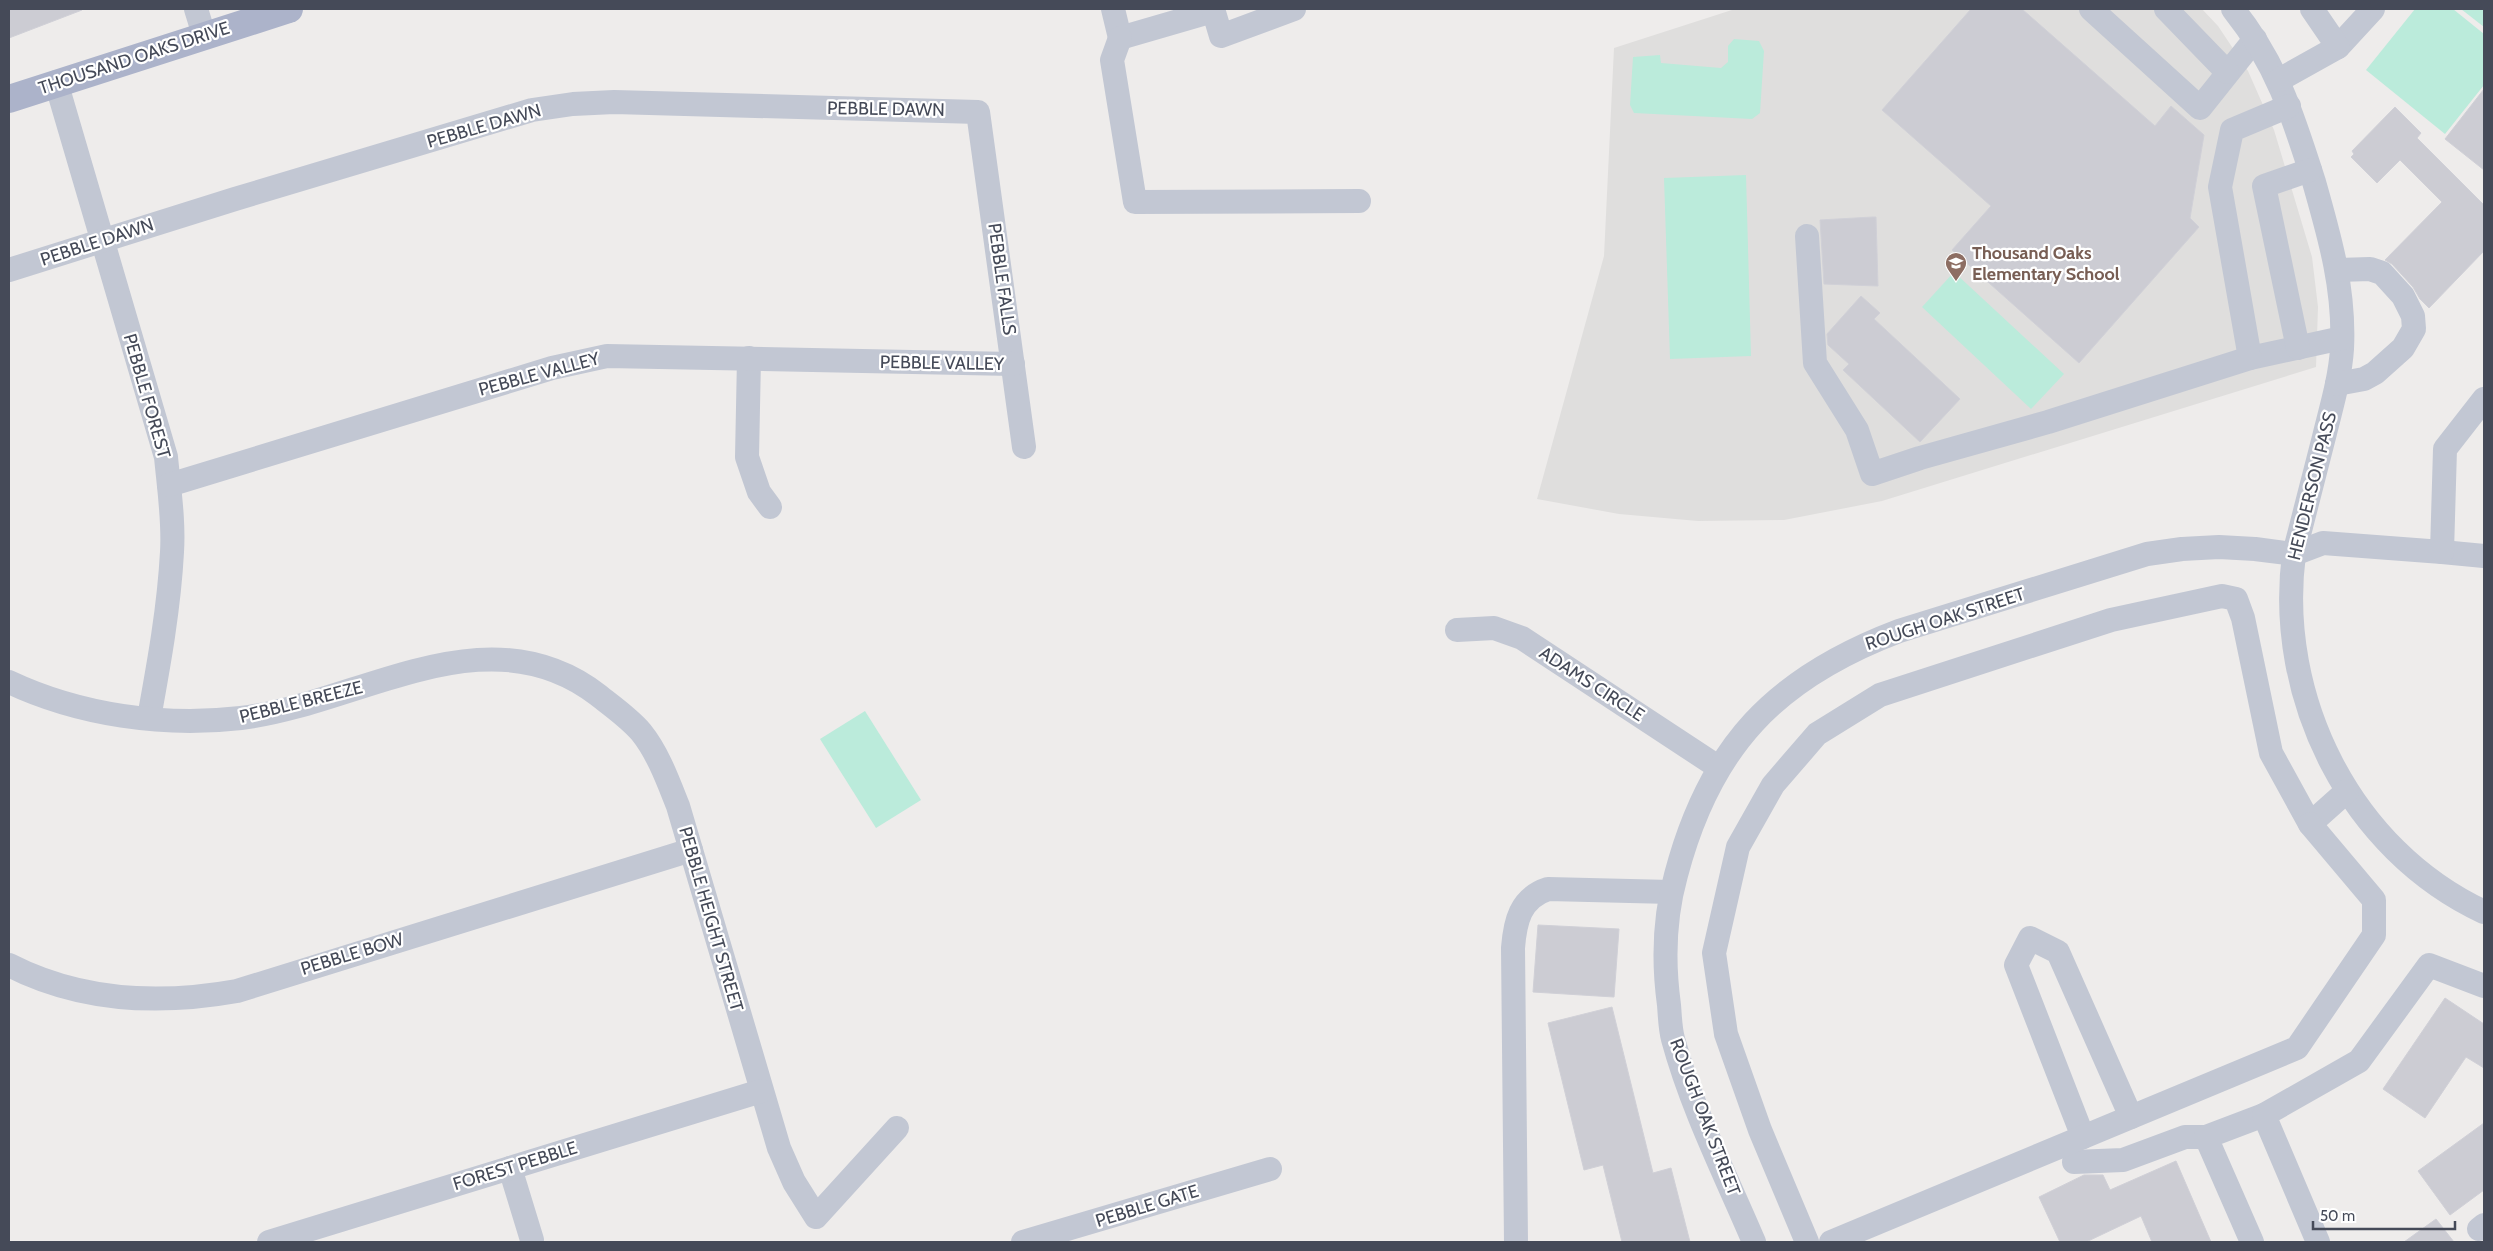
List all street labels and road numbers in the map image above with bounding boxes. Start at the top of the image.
street label: THOUSAND OAKS DRIVE [36,17,232,99]
street label: PEBBLE DAWN [827,97,945,121]
street label: PEBBLE DAWN [424,99,544,153]
street label: PEBBLE DAWN [38,213,156,271]
street label: PEBBLE FALLS [983,222,1021,336]
street label: PEBBLE FOREST [119,331,175,461]
street label: PEBBLE VALLEY [476,347,603,401]
street label: PEBBLE VALLEY [880,351,1005,375]
street label: HENDERSON PASS [2283,410,2341,562]
street label: ROUGH OAK STREET [1863,583,2028,655]
street label: ADAMS CIRCLE [1535,642,1649,726]
street label: PEBBLE BREEZE [237,676,365,728]
street label: PEBBLE HEIGHT STREET [674,824,748,1014]
street label: PEBBLE BOW [298,928,406,980]
street label: ROUGH OAK STREET [1665,1036,1745,1199]
street label: FOREST PEBBLE [450,1137,580,1195]
street label: PEBBLE GATE [1093,1180,1201,1232]

